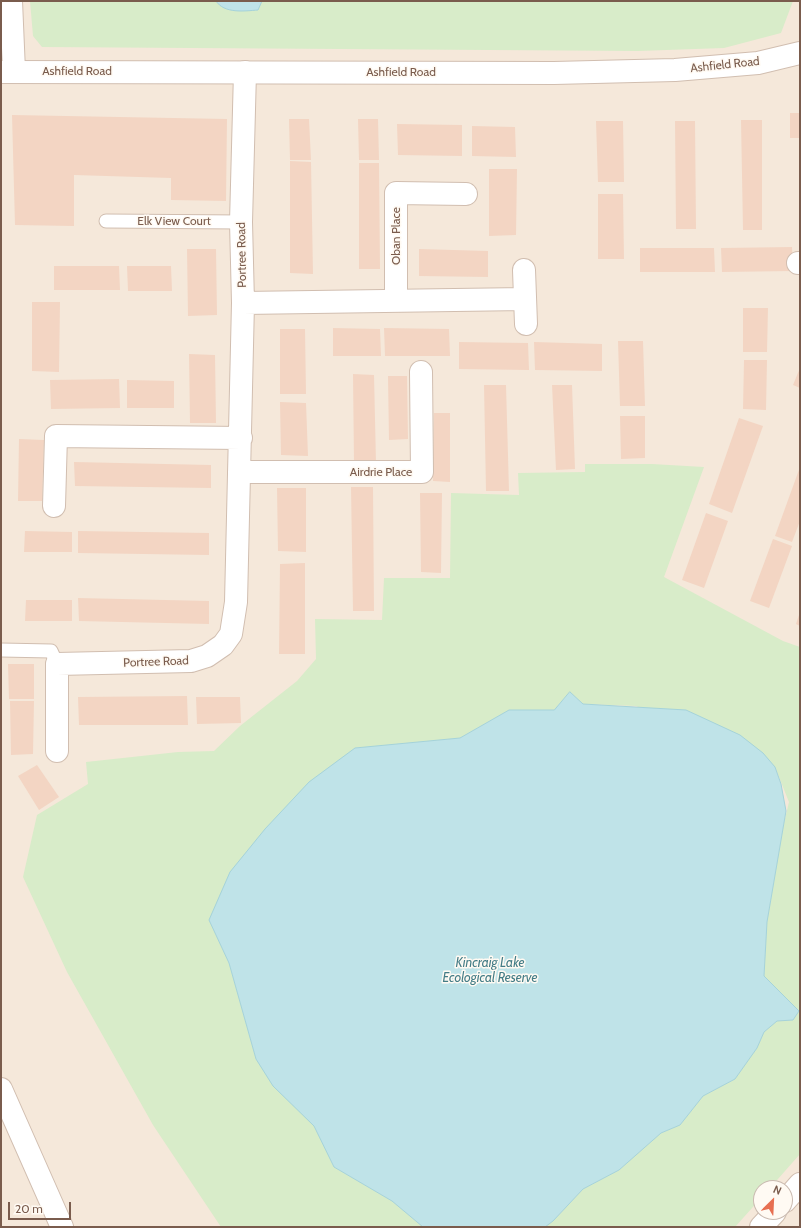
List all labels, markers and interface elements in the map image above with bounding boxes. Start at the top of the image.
street label: Ashfield Road [690,54,760,76]
street label: Ashfield Road [42,64,112,78]
street label: Ashfield Road [366,65,436,79]
street label: Oban Place [389,207,403,265]
street label: Elk View Court [137,214,211,228]
street label: Portree Road [234,222,250,288]
street label: Airdrie Place [350,465,412,479]
street label: Portree Road [123,654,189,670]
water label: Kincraig Lake Ecological Reserve [443,955,537,986]
north arrow [753,1180,793,1220]
text: N [771,1182,784,1198]
scale bar [10,1194,73,1220]
text: 20 m [15,1201,43,1216]

